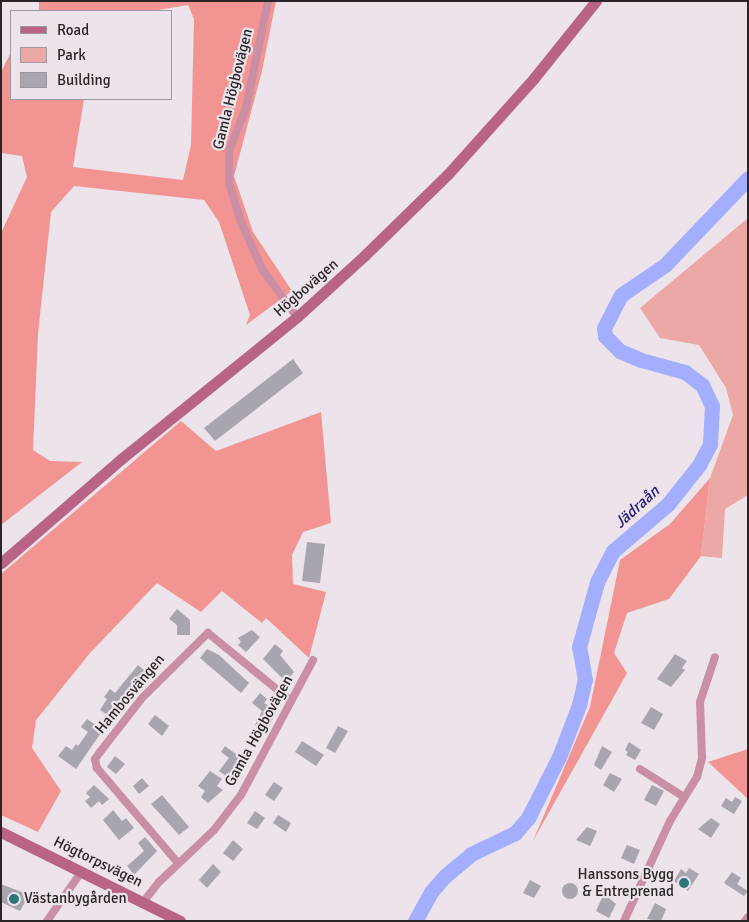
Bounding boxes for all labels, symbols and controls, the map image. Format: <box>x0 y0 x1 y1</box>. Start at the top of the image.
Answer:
legend <box>10 10 172 100</box>
text: Road <box>57 21 89 39</box>
street label: Gamla Högbovägen <box>209 27 257 151</box>
text: Park <box>57 46 86 64</box>
text: Building <box>57 71 111 89</box>
street label: Högbovägen <box>270 255 342 321</box>
water label: Jädraån <box>611 482 663 532</box>
street label: Hambosvängen <box>92 651 168 737</box>
street label: Gamla Högbovägen <box>221 672 297 790</box>
street label: Högtorpsvägen <box>51 833 145 891</box>
place label: Hanssons Bygg & Entreprenad <box>578 865 674 900</box>
marker: Hanssons Bygg & Entreprenad <box>678 877 690 889</box>
place label: Västanbygården <box>24 890 127 908</box>
marker: Västanbygården <box>8 893 20 905</box>

